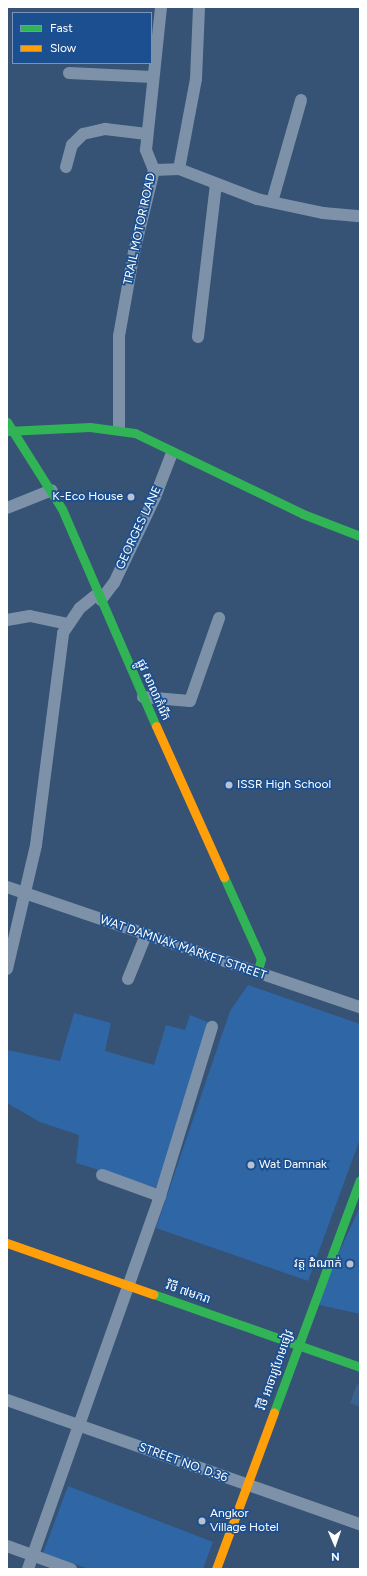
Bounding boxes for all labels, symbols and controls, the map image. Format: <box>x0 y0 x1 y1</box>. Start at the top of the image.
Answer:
legend <box>12 12 152 64</box>
text: Fast <box>50 21 73 35</box>
text: Slow <box>50 41 76 55</box>
street label: TRAIL MOTOR ROAD <box>121 172 159 286</box>
street label: GEORGES LANE <box>113 484 165 572</box>
place label: K-Eco House <box>52 490 123 504</box>
marker: K-Eco House <box>126 492 136 502</box>
street label: ផ្លូវ សាលាកំរើក <box>133 657 173 723</box>
place label: ISSR High School <box>237 778 331 792</box>
marker: ISSR High School <box>224 780 234 790</box>
street label: WAT DAMNAK MARKET STREET <box>98 913 268 983</box>
place label: Wat Damnak <box>259 1158 327 1172</box>
marker: Wat Damnak <box>246 1160 256 1170</box>
place label: វត្ត ដំំណាក់ <box>294 1257 342 1271</box>
marker: វត្ត ដំំណាក់ <box>345 1259 355 1269</box>
street label: វិថី ៧មករា <box>164 1279 212 1307</box>
street label: វិថី អាចារ្យហែមចៀវ <box>255 1328 297 1412</box>
street label: STREET NO. D.36 <box>137 1440 229 1486</box>
place label: Angkor Village Hotel <box>210 1507 279 1535</box>
marker: Angkor Village Hotel <box>197 1516 207 1526</box>
north arrow <box>315 1524 355 1564</box>
text: N <box>331 1550 340 1563</box>

